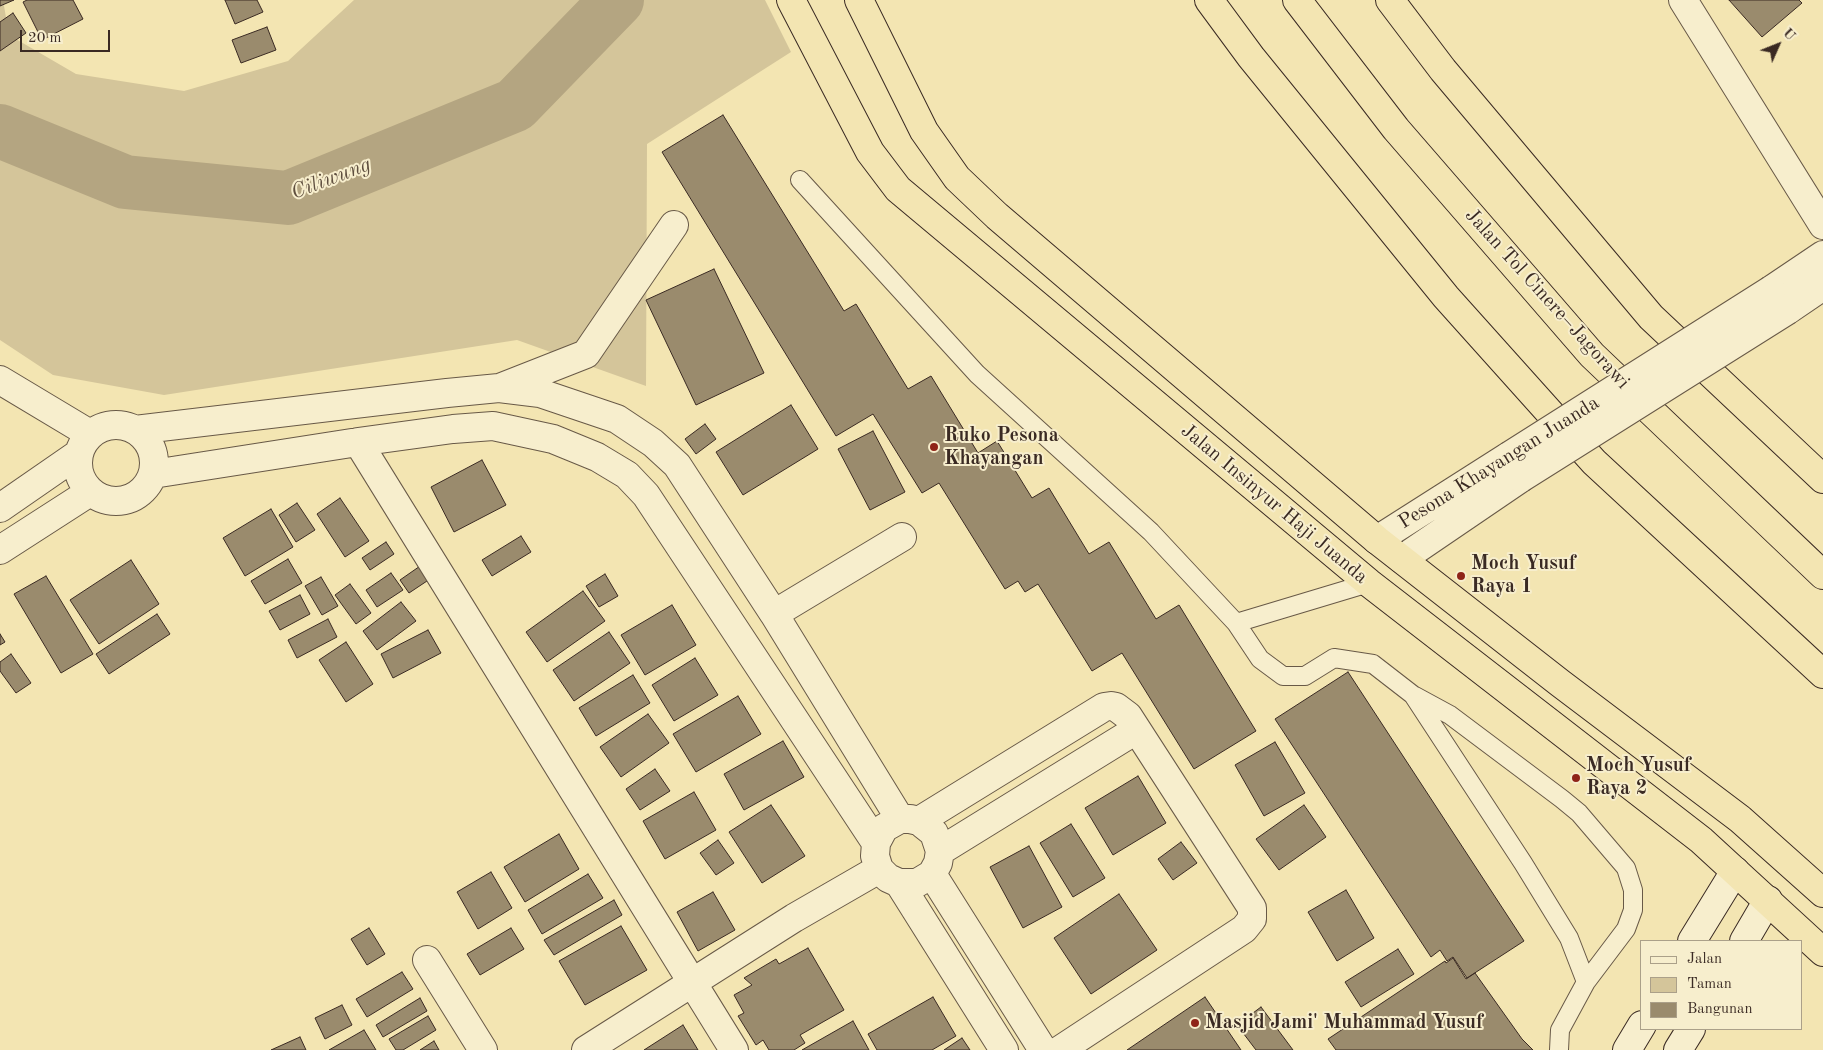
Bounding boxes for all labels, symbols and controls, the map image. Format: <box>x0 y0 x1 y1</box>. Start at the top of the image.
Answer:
scale bar <box>22 20 112 52</box>
north arrow <box>1753 20 1803 70</box>
text: U <box>1780 26 1798 43</box>
text: 20 m <box>28 31 62 46</box>
water label: Ciliwung <box>288 152 374 206</box>
street label: Jalan Tol Cinere–Jagorawi <box>1460 204 1634 394</box>
street label: Pesona Khayangan Juanda <box>1394 391 1604 535</box>
street label: Jalan Insinyur Haji Juanda <box>1176 419 1372 589</box>
place label: Ruko Pesona Khayangan <box>944 424 1059 471</box>
marker: Ruko Pesona Khayangan <box>928 441 940 453</box>
place label: Moch Yusuf Raya 1 <box>1471 552 1576 599</box>
marker: Moch Yusuf Raya 1 <box>1455 570 1467 582</box>
place label: Moch Yusuf Raya 2 <box>1586 754 1691 801</box>
marker: Moch Yusuf Raya 2 <box>1570 772 1582 784</box>
legend <box>1640 940 1803 1030</box>
text: Jalan <box>1687 952 1722 967</box>
text: Taman <box>1687 977 1732 992</box>
text: Bangunan <box>1687 1002 1753 1017</box>
place label: Masjid Jami' Muhammad Yusuf <box>1205 1011 1483 1035</box>
marker: Masjid Jami' Muhammad Yusuf <box>1189 1017 1201 1029</box>

